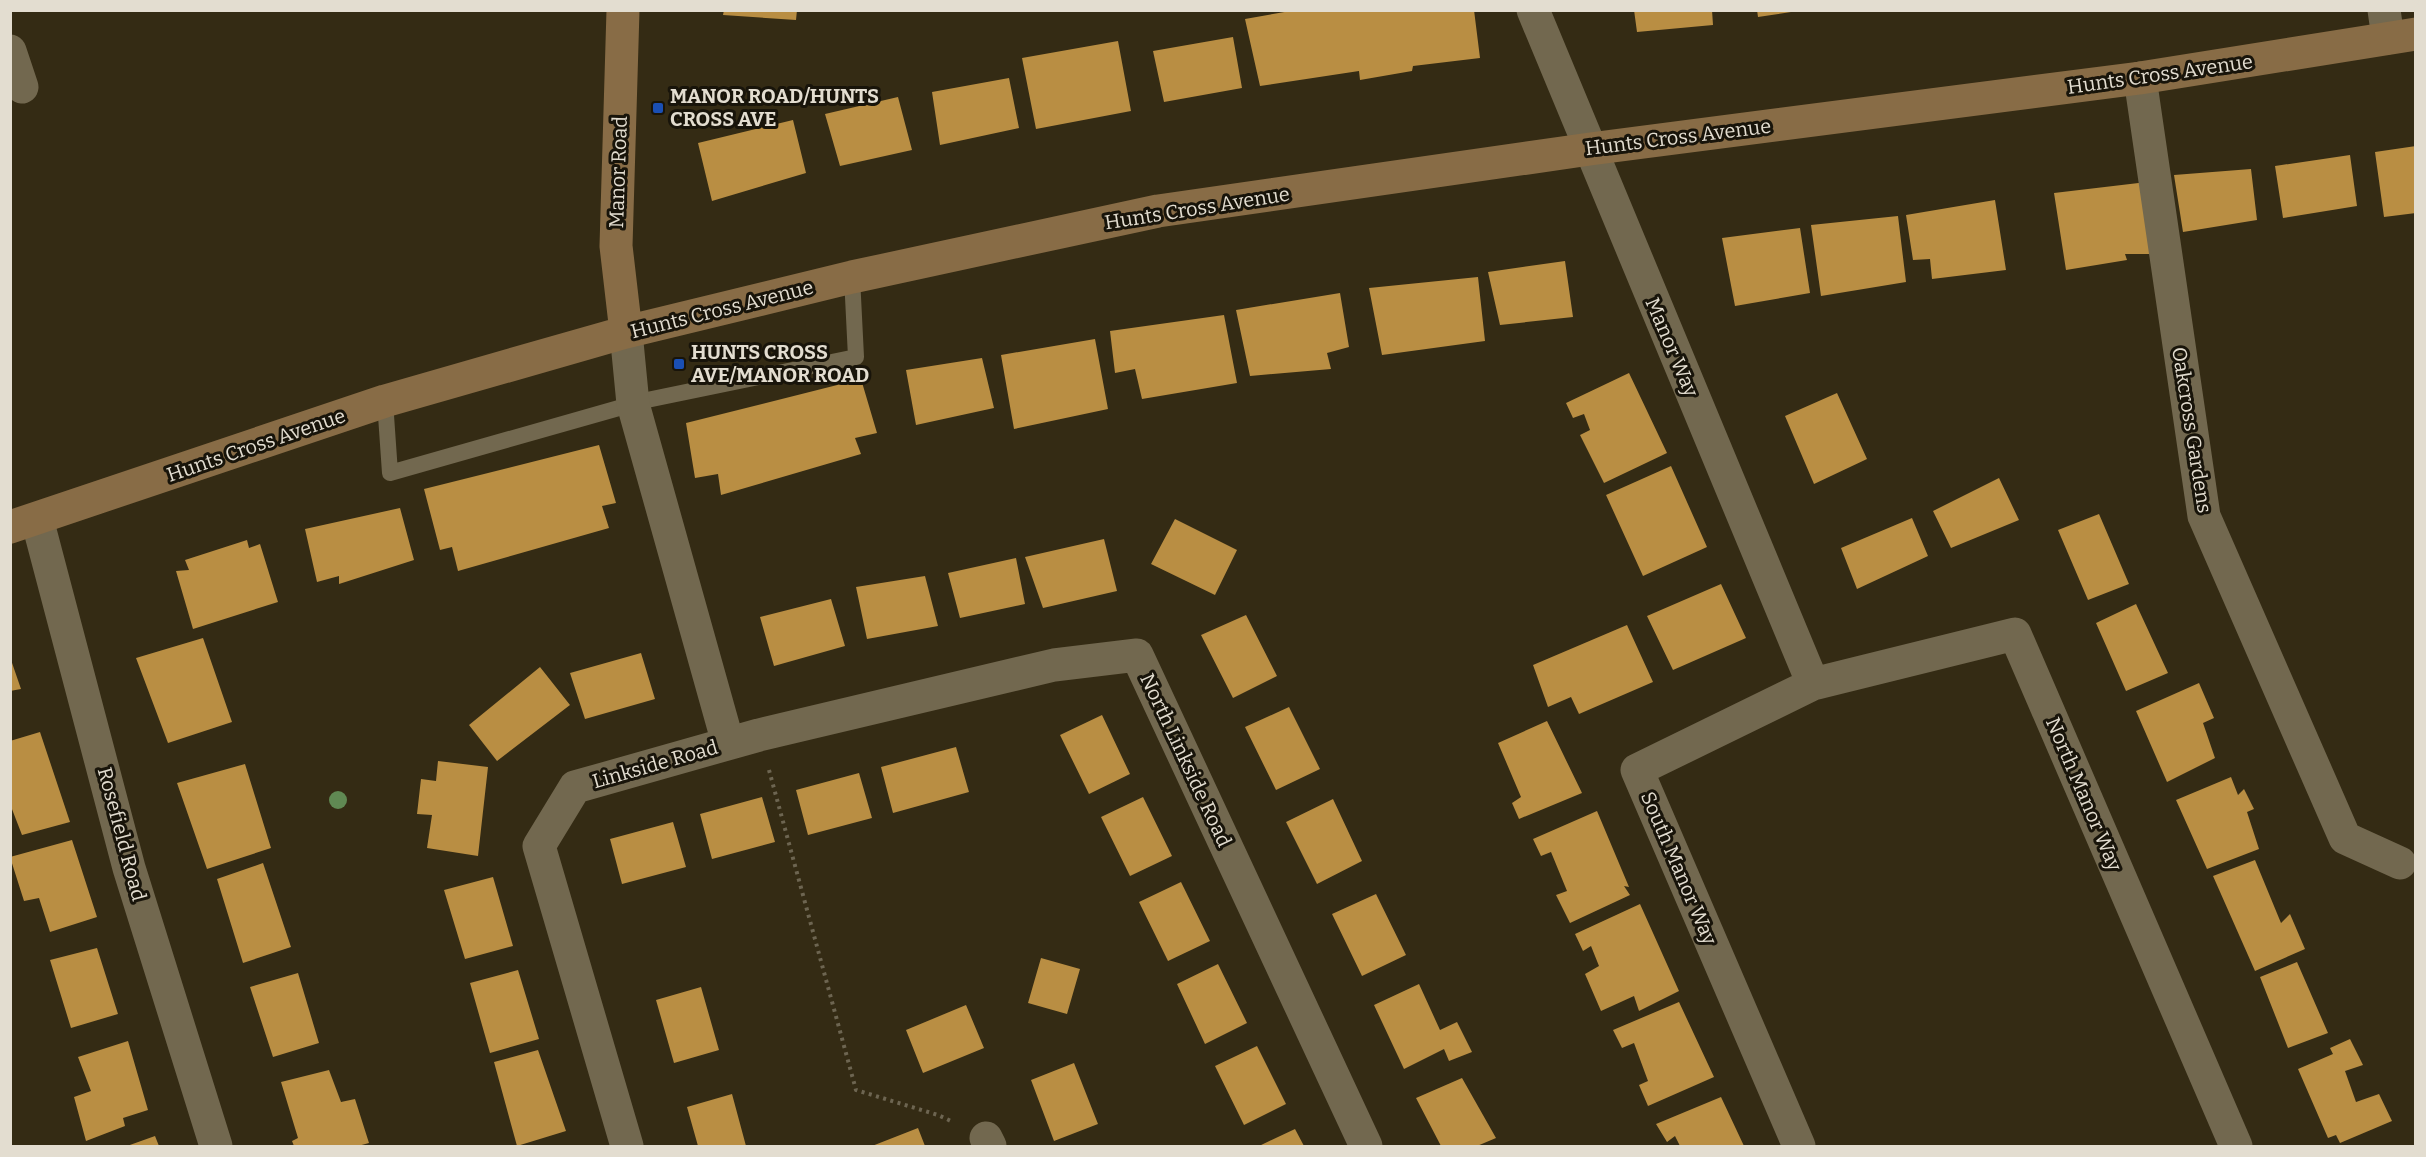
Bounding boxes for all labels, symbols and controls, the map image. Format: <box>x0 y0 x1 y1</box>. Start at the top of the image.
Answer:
street label: Hunts Cross Avenue <box>2066 49 2254 99</box>
place label: MANOR ROAD/HUNTS CROSS AVE <box>670 84 879 131</box>
marker: MANOR ROAD/HUNTS CROSS AVE <box>651 101 665 115</box>
street label: Hunts Cross Avenue <box>1584 114 1772 160</box>
street label: Manor Road <box>604 115 632 229</box>
street label: Hunts Cross Avenue <box>1103 182 1291 234</box>
street label: Hunts Cross Avenue <box>628 275 816 343</box>
street label: Manor Way <box>1640 294 1704 400</box>
place label: HUNTS CROSS AVE/MANOR ROAD <box>691 340 869 387</box>
street label: Oakcross Gardens <box>2167 345 2217 515</box>
marker: HUNTS CROSS AVE/MANOR ROAD <box>672 357 686 371</box>
street label: Hunts Cross Avenue <box>164 403 348 487</box>
street label: North Linkside Road <box>1135 669 1237 851</box>
street label: North Manor Way <box>2041 714 2127 875</box>
street label: Linkside Road <box>589 735 721 793</box>
street label: Rosefield Road <box>93 765 151 904</box>
street label: South Manor Way <box>1636 788 1722 949</box>

